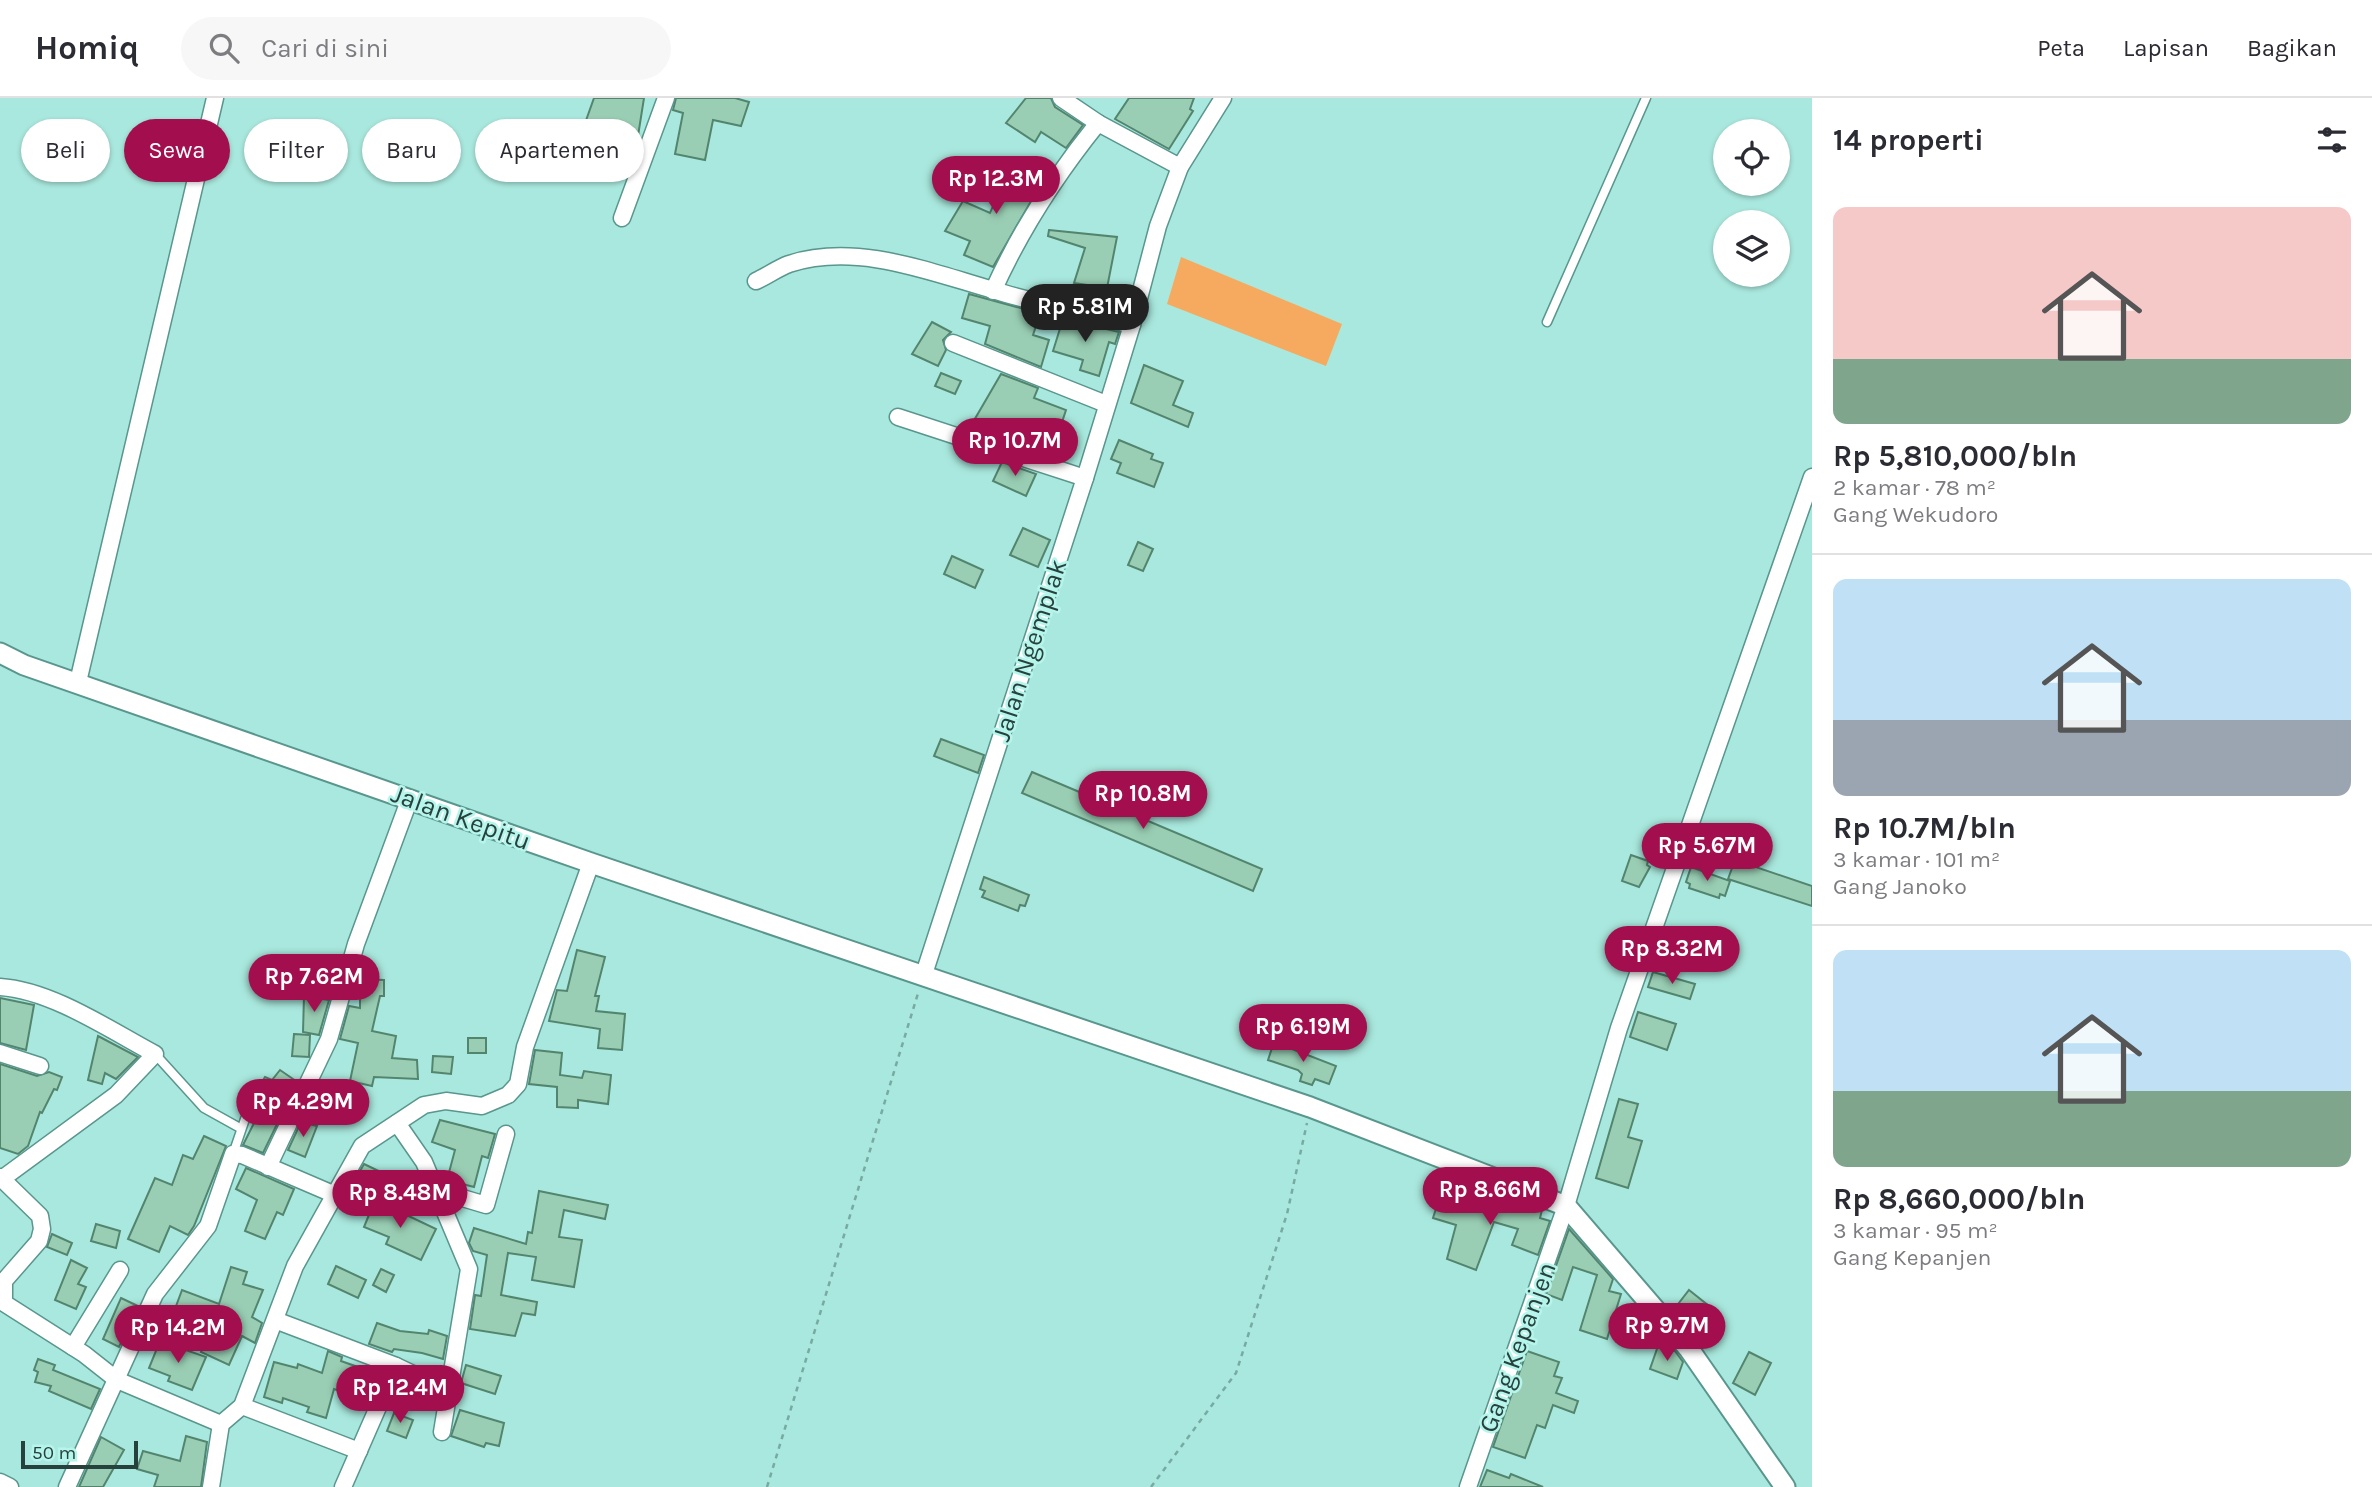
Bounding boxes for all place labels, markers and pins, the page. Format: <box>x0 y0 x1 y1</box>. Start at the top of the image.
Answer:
pin: Rp 12.3M <box>924 156 1068 216</box>
pin: Rp 5.81M <box>1013 285 1157 344</box>
pin: Rp 10.7M <box>943 418 1087 478</box>
pin: Rp 10.8M <box>1071 772 1215 831</box>
pin: Rp 5.67M <box>1635 824 1779 883</box>
pin: Rp 8.32M <box>1600 926 1744 986</box>
pin: Rp 7.62M <box>242 954 386 1014</box>
pin: Rp 6.19M <box>1231 1004 1375 1064</box>
pin: Rp 4.29M <box>231 1080 375 1139</box>
pin: Rp 8.66M <box>1418 1168 1562 1227</box>
pin: Rp 8.48M <box>328 1170 472 1230</box>
pin: Rp 9.7M <box>1602 1304 1732 1363</box>
pin: Rp 14.2M <box>106 1306 250 1365</box>
pin: Rp 12.4M <box>328 1366 472 1425</box>

